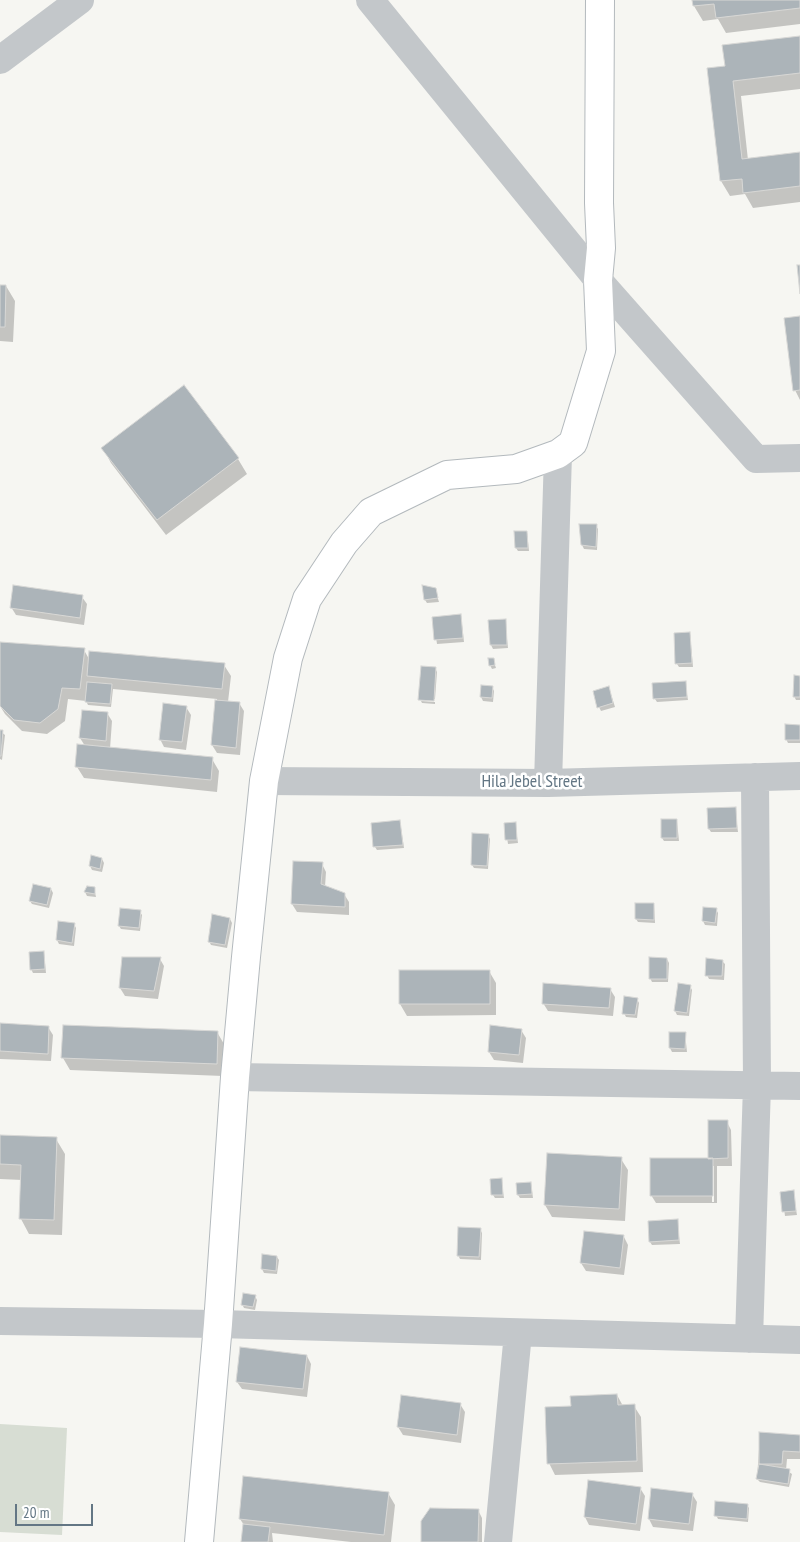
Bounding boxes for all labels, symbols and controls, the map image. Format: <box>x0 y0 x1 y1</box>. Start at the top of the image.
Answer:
street label: Hila Jebel Street <box>481 771 583 793</box>
scale bar <box>18 1494 95 1526</box>
text: 20 m <box>23 1503 49 1522</box>

